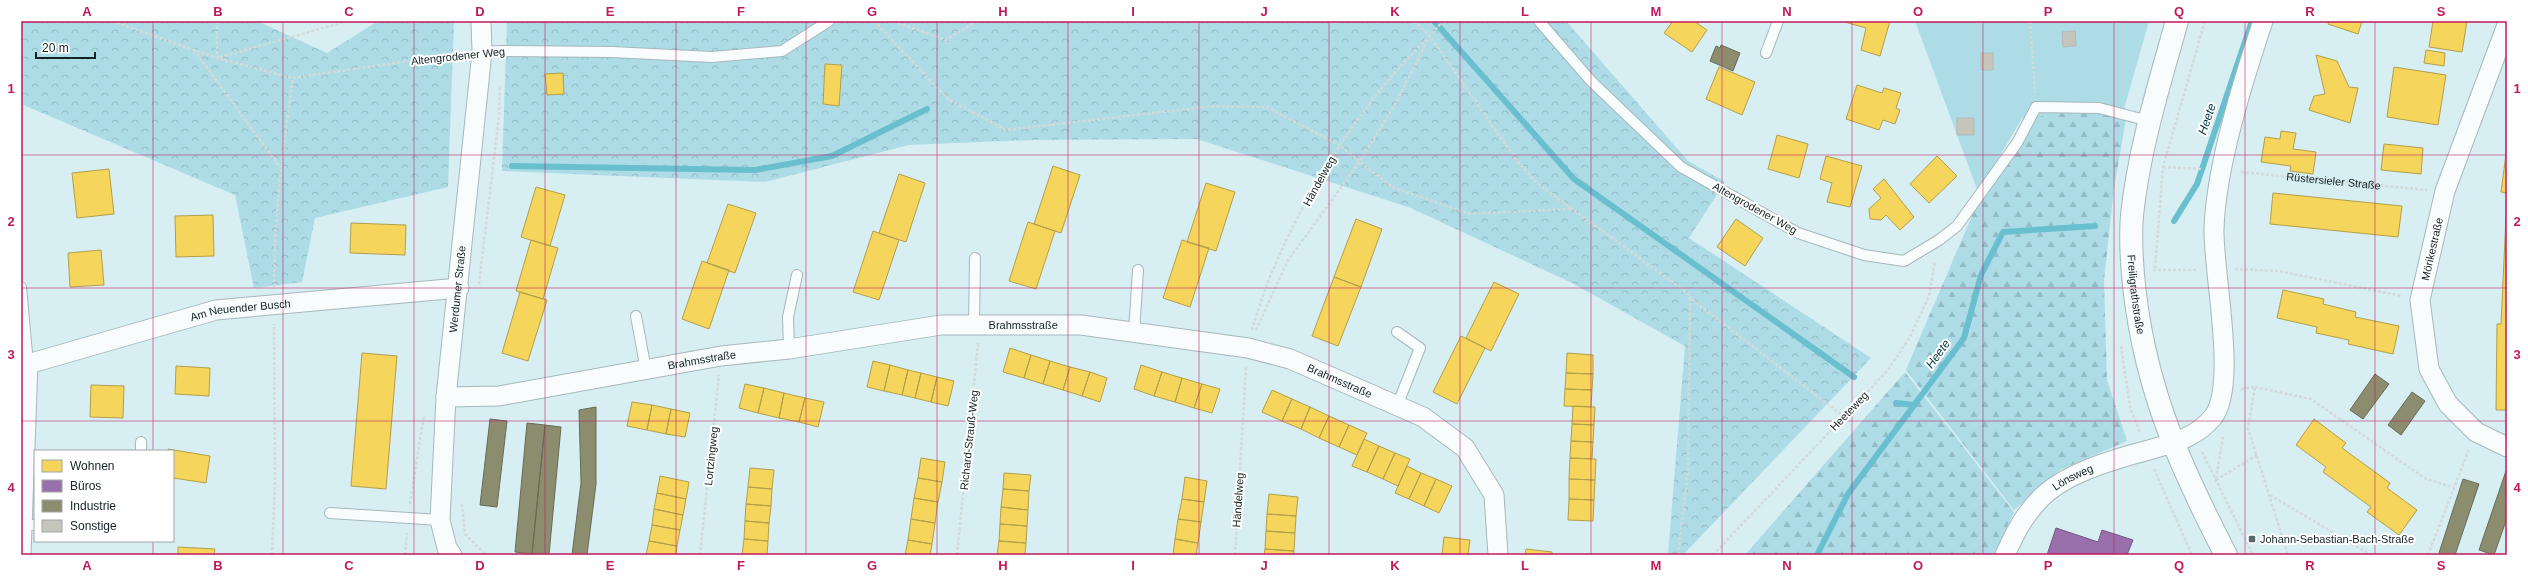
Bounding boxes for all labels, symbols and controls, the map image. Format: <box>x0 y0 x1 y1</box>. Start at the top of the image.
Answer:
text: A <box>82 4 92 19</box>
text: B <box>213 4 223 19</box>
text: C <box>344 4 354 19</box>
text: D <box>475 4 485 19</box>
text: E <box>606 4 615 19</box>
text: F <box>737 4 745 19</box>
text: G <box>867 4 877 19</box>
text: H <box>998 4 1008 19</box>
text: I <box>1131 4 1135 19</box>
text: J <box>1260 4 1268 19</box>
text: K <box>1390 4 1400 19</box>
text: L <box>1521 4 1529 19</box>
text: M <box>1651 4 1661 19</box>
text: N <box>1782 4 1792 19</box>
text: O <box>1913 4 1923 19</box>
text: P <box>2044 4 2053 19</box>
text: Q <box>2174 4 2184 19</box>
text: R <box>2305 4 2315 19</box>
text: S <box>2437 4 2446 19</box>
scale bar <box>36 34 95 60</box>
text: 20 m <box>42 41 69 55</box>
street label: Altengrodener Weg <box>410 45 506 67</box>
text: 1 <box>7 81 15 96</box>
text: 1 <box>2513 81 2521 96</box>
water label: Heete <box>2195 101 2219 136</box>
street label: Händelweg <box>1300 154 1338 208</box>
street label: Rüstersieler Straße <box>2286 170 2381 192</box>
street label: Altengrodener Weg <box>1711 180 1799 236</box>
text: 2 <box>7 214 15 229</box>
text: 2 <box>2513 214 2521 229</box>
street label: Mörikestraße <box>2419 216 2445 282</box>
street label: Werdumer Straße <box>447 245 468 333</box>
street label: Freiligrathstraße <box>2126 254 2147 335</box>
street label: Am Neuender Busch <box>189 297 291 323</box>
street label: Brahmsstraße <box>989 319 1058 331</box>
water label: Heete <box>1923 337 1953 371</box>
text: 3 <box>7 347 15 362</box>
text: 3 <box>2513 347 2521 362</box>
street label: Brahmsstraße <box>667 348 737 372</box>
street label: Brahmsstraße <box>1306 361 1374 400</box>
street label: Richard-Strauß-Weg <box>958 389 980 491</box>
street label: Heeteweg <box>1827 389 1871 433</box>
street label: Lortzingweg <box>702 426 720 486</box>
legend <box>34 450 174 542</box>
text: Wohnen <box>70 459 114 473</box>
street label: Lönsweg <box>2050 462 2095 493</box>
street label: Händelweg <box>1230 472 1246 528</box>
text: Büros <box>70 479 101 493</box>
text: 4 <box>7 480 15 495</box>
text: 4 <box>2513 480 2521 495</box>
text: Industrie <box>70 499 116 513</box>
text: Sonstige <box>70 519 117 533</box>
place label: Johann-Sebastian-Bach-Straße <box>2260 533 2414 545</box>
marker: Johann-Sebastian-Bach-Straße <box>2247 534 2257 544</box>
text: A <box>82 558 92 573</box>
text: B <box>213 558 223 573</box>
text: C <box>344 558 354 573</box>
text: D <box>475 558 485 573</box>
text: E <box>606 558 615 573</box>
text: F <box>737 558 745 573</box>
text: G <box>867 558 877 573</box>
text: H <box>998 558 1008 573</box>
text: I <box>1131 558 1135 573</box>
text: J <box>1260 558 1268 573</box>
text: K <box>1390 558 1400 573</box>
text: L <box>1521 558 1529 573</box>
text: M <box>1651 558 1661 573</box>
text: N <box>1782 558 1792 573</box>
text: O <box>1913 558 1923 573</box>
text: P <box>2044 558 2053 573</box>
text: Q <box>2174 558 2184 573</box>
text: R <box>2305 558 2315 573</box>
text: S <box>2437 558 2446 573</box>

